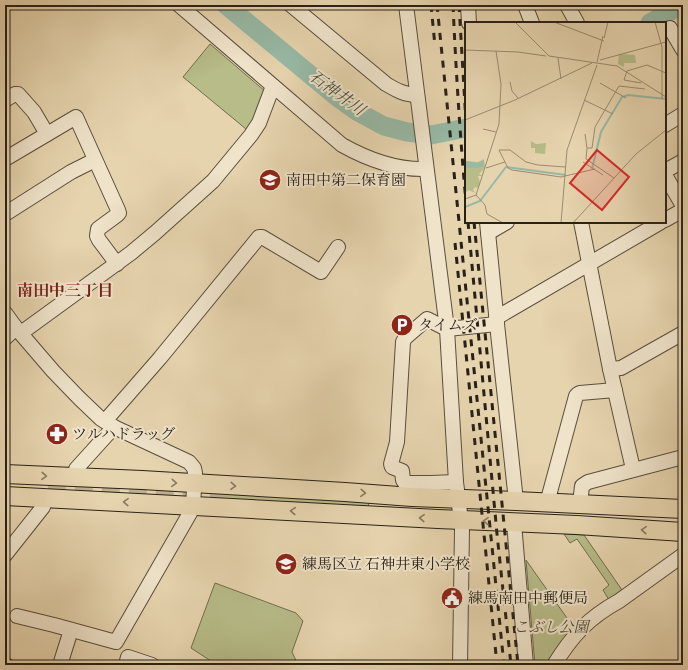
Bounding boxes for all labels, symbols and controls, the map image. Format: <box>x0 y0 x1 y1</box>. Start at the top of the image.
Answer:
inset map <box>465 22 666 223</box>
water label: 石神井川 <box>305 65 371 122</box>
school or university icon: 南田中第二保育園 <box>257 167 283 193</box>
place label: 南田中第二保育園 <box>286 170 406 190</box>
district label: 南田中三丁目 <box>17 280 113 302</box>
parking icon: タイムズ <box>389 312 415 338</box>
place label: タイムズ <box>418 315 478 335</box>
pharmacy icon: ツルハドラッグ <box>44 421 70 447</box>
place label: ツルハドラッグ <box>72 424 175 444</box>
one-way arrow <box>41 472 47 480</box>
one-way arrow <box>171 478 177 487</box>
one-way arrow <box>230 482 236 490</box>
one-way arrow <box>360 489 366 498</box>
one-way arrow <box>123 498 129 506</box>
one-way arrow <box>290 507 296 516</box>
one-way arrow <box>419 514 425 523</box>
one-way arrow <box>483 517 489 526</box>
one-way arrow <box>641 525 647 534</box>
school or university icon: 練馬区立 石神井東小学校 <box>273 551 299 577</box>
place label: 練馬区立 石神井東小学校 <box>302 554 470 574</box>
public building icon: 練馬南田中郵便局 <box>439 585 465 611</box>
place label: 練馬南田中郵便局 <box>468 588 588 608</box>
park label: こぶし公園 <box>513 617 591 637</box>

